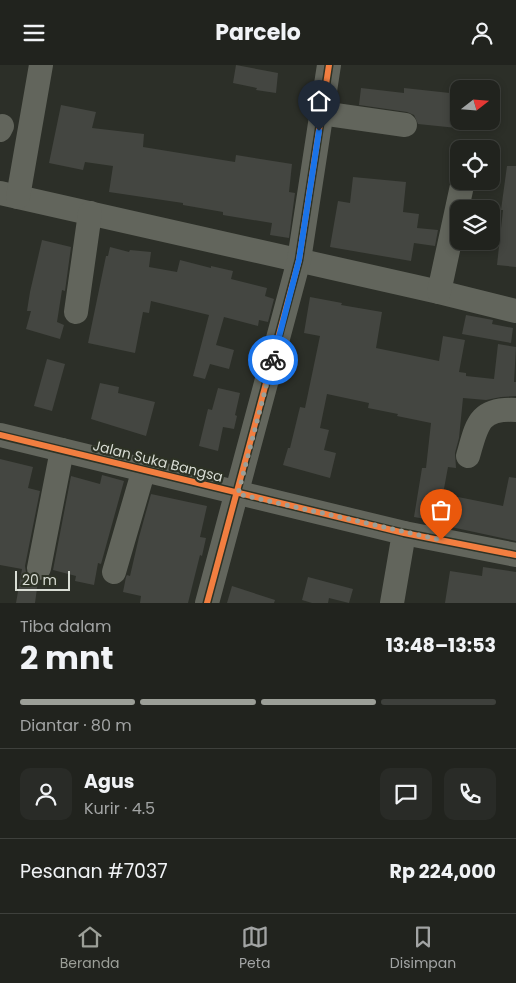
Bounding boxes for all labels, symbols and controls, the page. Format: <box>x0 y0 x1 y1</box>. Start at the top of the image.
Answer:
text: Parcelo <box>215 17 301 48</box>
icon: menu <box>20 19 48 47</box>
icon: person <box>468 19 496 47</box>
pin <box>298 80 340 131</box>
north arrow <box>450 80 500 130</box>
map controls <box>450 80 500 250</box>
icon: home <box>305 87 333 115</box>
button: locate <box>450 140 500 190</box>
button: layers <box>450 200 500 250</box>
courier <box>248 335 298 385</box>
icon: bike <box>259 346 287 374</box>
street label: Jalan Suka Bangsa <box>91 435 225 487</box>
pin <box>420 489 462 540</box>
icon: bag <box>427 496 455 524</box>
scale bar <box>15 568 70 591</box>
text: 20 m <box>22 570 57 590</box>
text: Tiba dalam <box>20 615 111 638</box>
text: 13:48–13:53 <box>386 632 496 659</box>
text: 2 mnt <box>20 635 114 680</box>
text: Diantar · 80 m <box>20 714 132 737</box>
button: person <box>20 768 72 820</box>
text: Agus <box>84 768 134 795</box>
button: chat <box>380 768 432 820</box>
button: phone <box>444 768 496 820</box>
text: Kurir · 4.5 <box>84 797 155 820</box>
text: Pesanan #7037 <box>20 858 168 885</box>
text: Rp 224,000 <box>390 858 496 885</box>
tab: Beranda <box>60 923 120 974</box>
tab: Peta <box>239 923 270 974</box>
tab: Disimpan <box>390 923 456 974</box>

